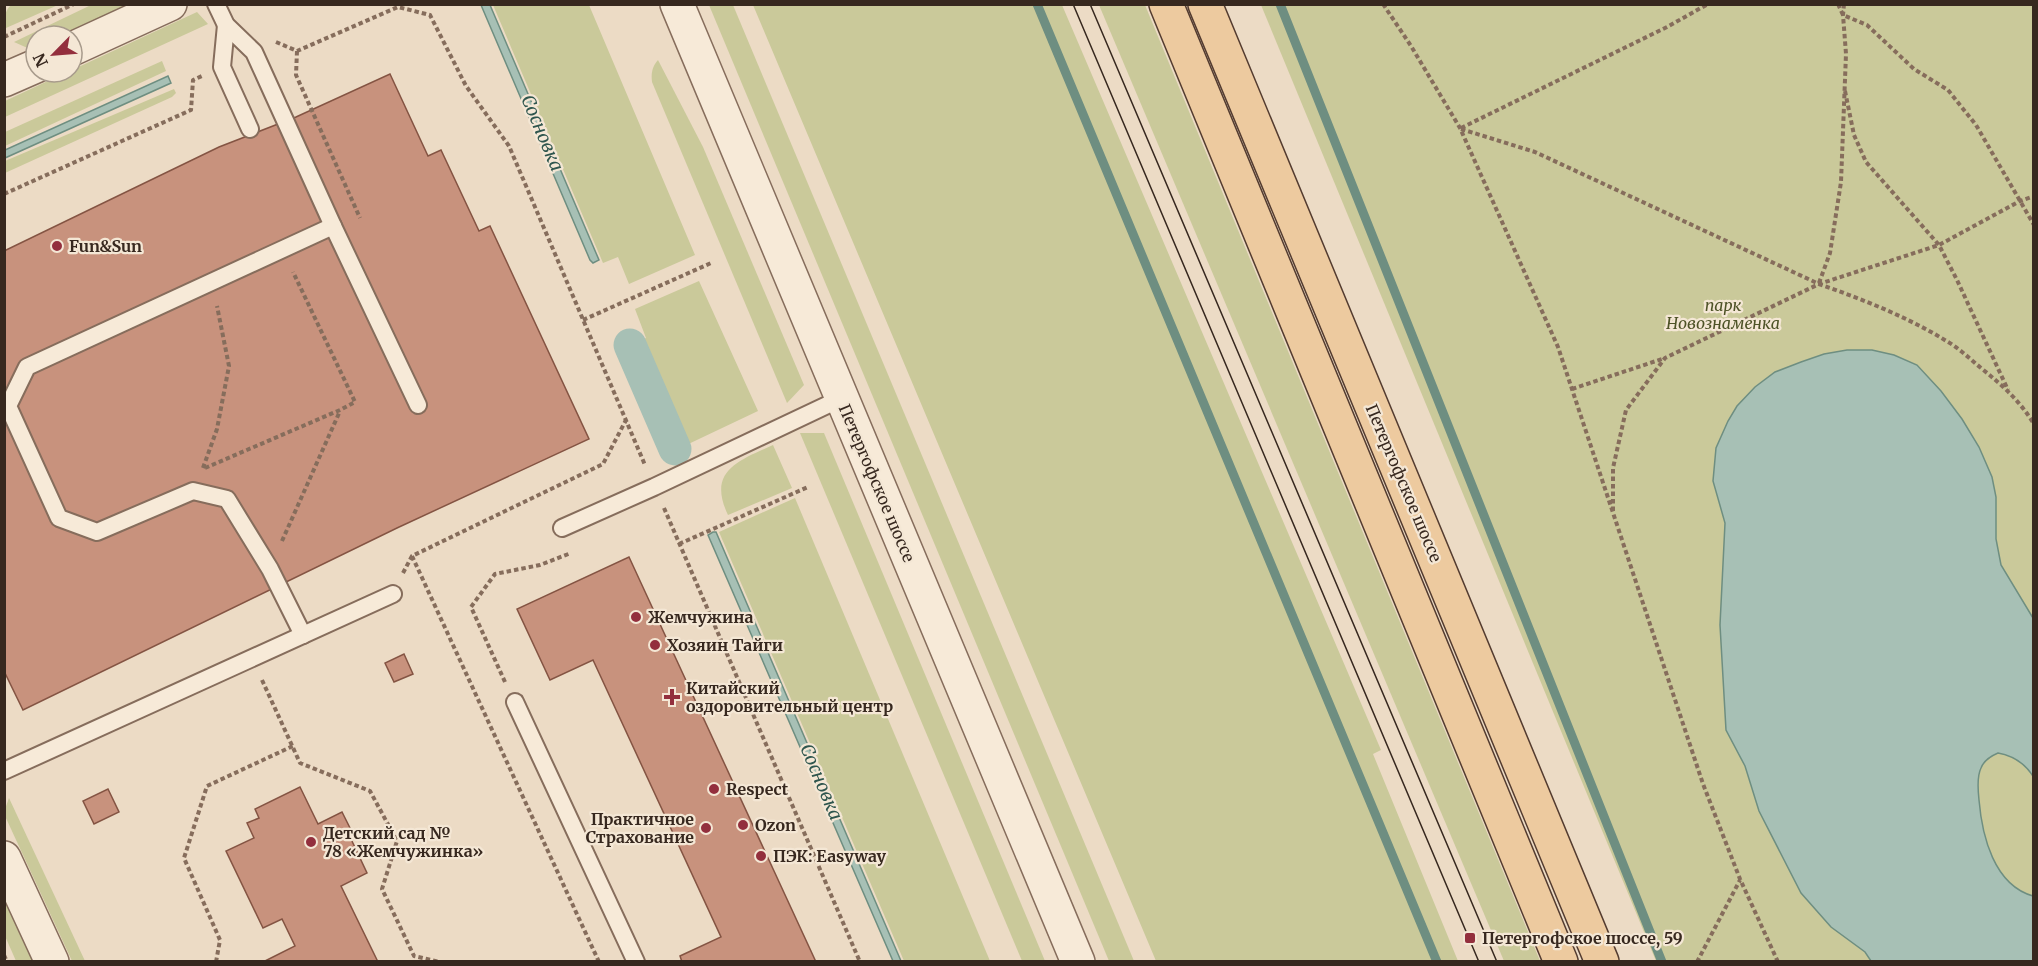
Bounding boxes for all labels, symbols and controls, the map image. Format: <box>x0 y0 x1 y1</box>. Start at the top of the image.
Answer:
north arrow <box>24 24 84 84</box>
text: N <box>29 50 52 70</box>
water label: Сосновка <box>516 91 569 174</box>
place label: Fun&Sun <box>69 236 142 256</box>
marker: Fun&Sun <box>50 239 64 253</box>
park label: парк Новознаменка <box>1666 295 1780 333</box>
street label: Петергофское шоссе <box>835 401 919 565</box>
street label: Петергофское шоссе <box>1362 401 1446 565</box>
place label: Жемчужина <box>648 607 753 627</box>
marker: Жемчужина <box>629 610 643 624</box>
place label: Хозяин Тайги <box>667 635 783 655</box>
marker: Хозяин Тайги <box>648 638 662 652</box>
place label: Китайский оздоровительный центр <box>686 678 893 716</box>
marker: Китайский оздоровительный центр <box>663 688 681 706</box>
water label: Сосновка <box>795 740 848 823</box>
place label: Respect <box>726 779 789 799</box>
marker: Respect <box>707 782 721 796</box>
place label: Практичное Страхование <box>586 809 694 847</box>
place label: Ozon <box>755 815 796 835</box>
marker: Ozon <box>736 818 750 832</box>
marker: Практичное Страхование <box>699 821 713 835</box>
place label: Детский сад № 78 «Жемчужинка» <box>323 823 483 861</box>
marker: Детский сад № 78 «Жемчужинка» <box>304 835 318 849</box>
place label: ПЭК: Easyway <box>773 846 887 866</box>
marker: ПЭК: Easyway <box>754 849 768 863</box>
place label: Петергофское шоссе, 59 <box>1482 928 1683 949</box>
marker: Петергофское шоссе, 59 <box>1463 931 1477 945</box>

